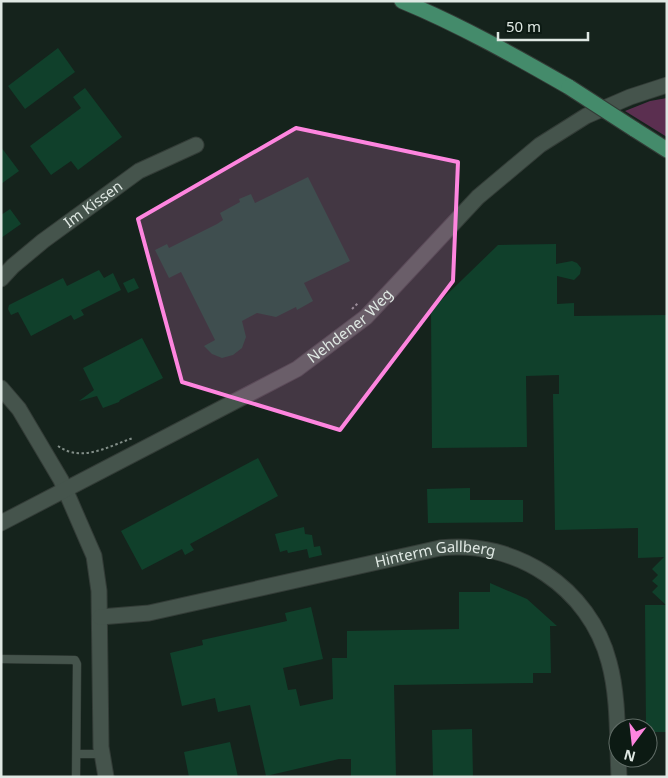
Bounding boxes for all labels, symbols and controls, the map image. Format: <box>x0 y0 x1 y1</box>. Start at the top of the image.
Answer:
scale bar <box>498 10 588 42</box>
text: 50 m <box>506 16 541 36</box>
street label: Im Kissen <box>59 175 126 232</box>
street label: Nehdener Weg <box>303 284 396 367</box>
street label: Hinterm Gallberg <box>373 536 498 571</box>
north arrow <box>608 718 658 768</box>
text: N <box>622 745 637 767</box>

